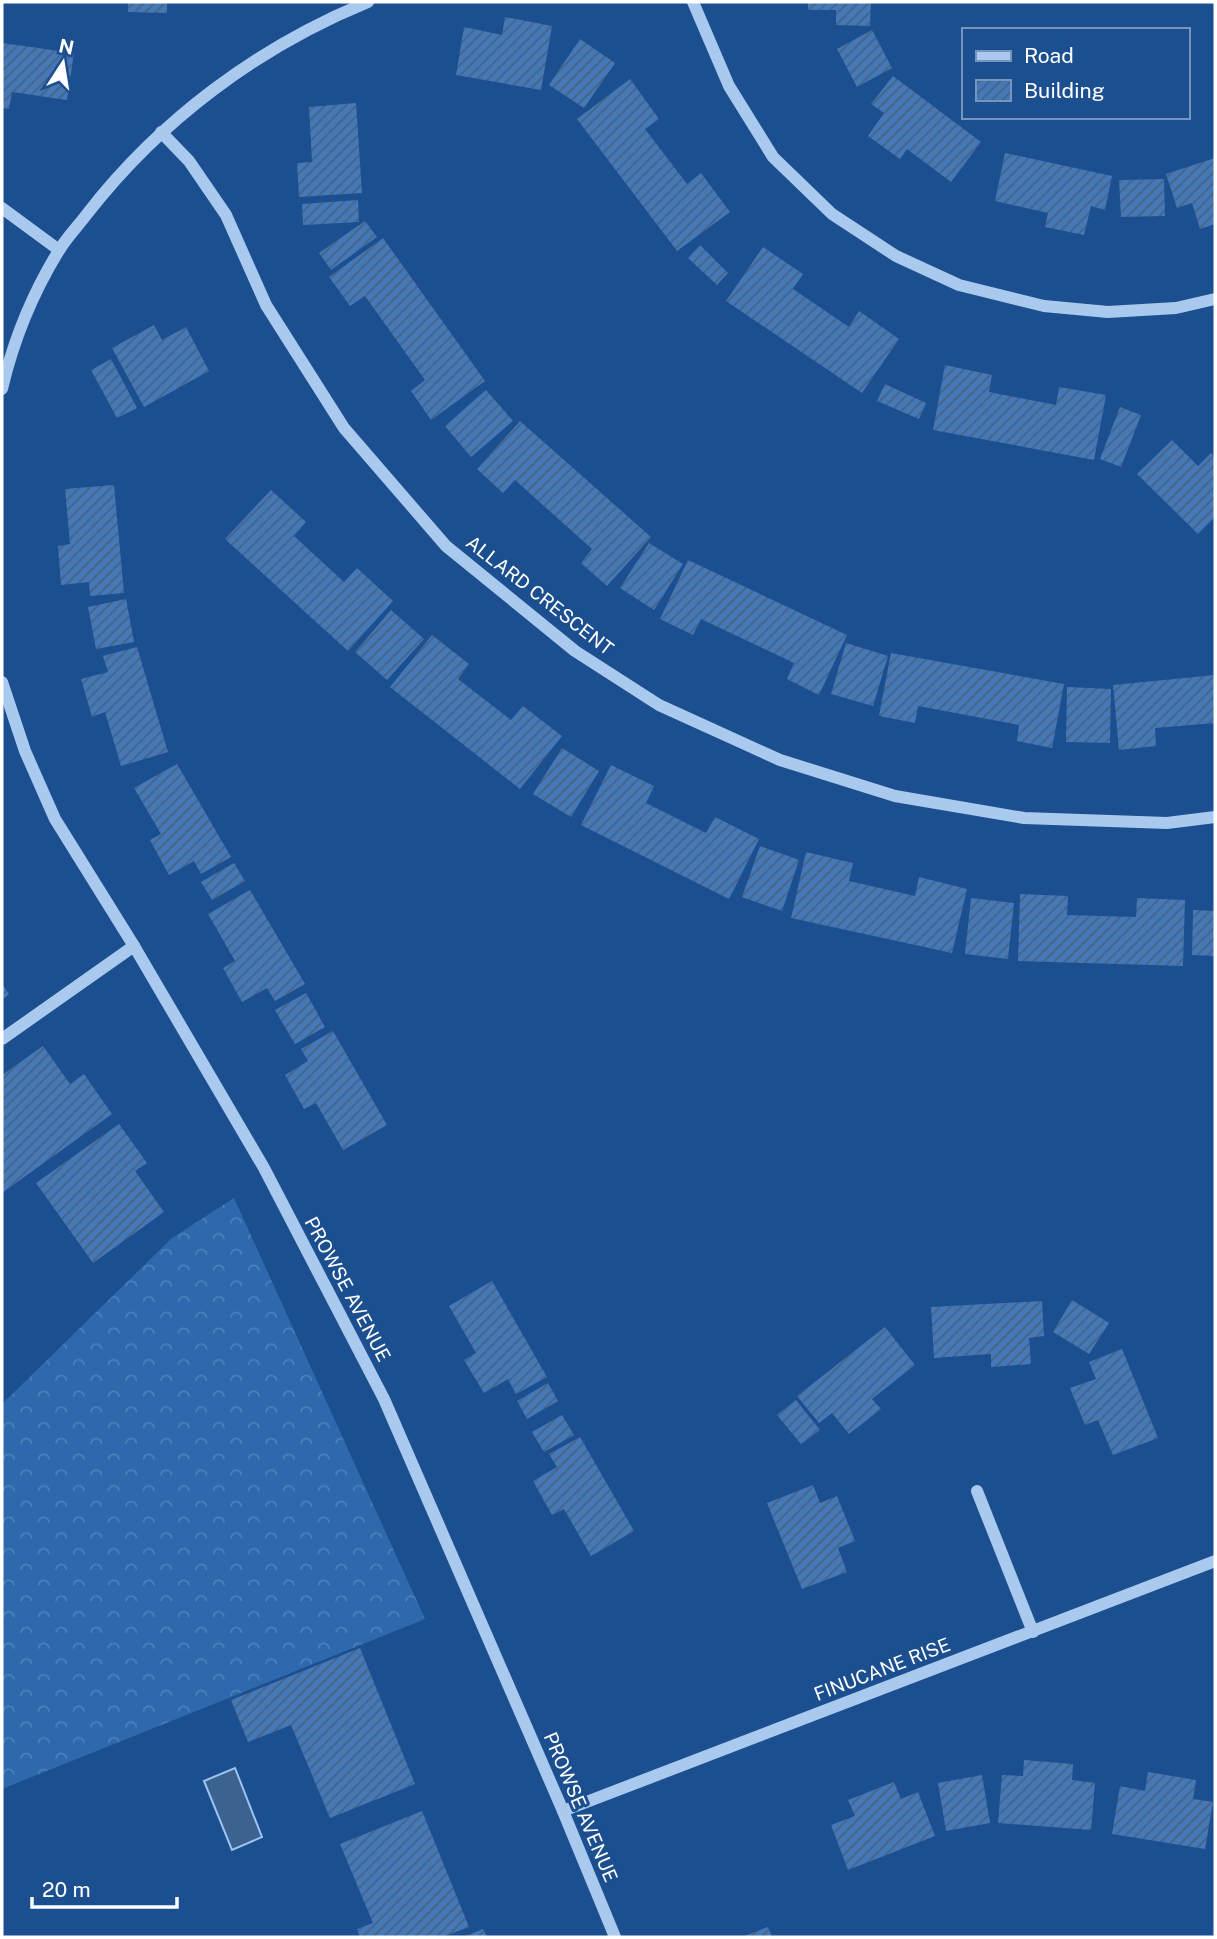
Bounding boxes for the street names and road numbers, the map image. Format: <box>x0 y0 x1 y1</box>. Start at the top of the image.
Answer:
street label: ALLARD CRESCENT <box>462 531 618 659</box>
street label: PROWSE AVENUE <box>301 1213 395 1365</box>
street label: FINUCANE RISE <box>811 1633 953 1705</box>
street label: PROWSE AVENUE <box>539 1729 623 1885</box>

